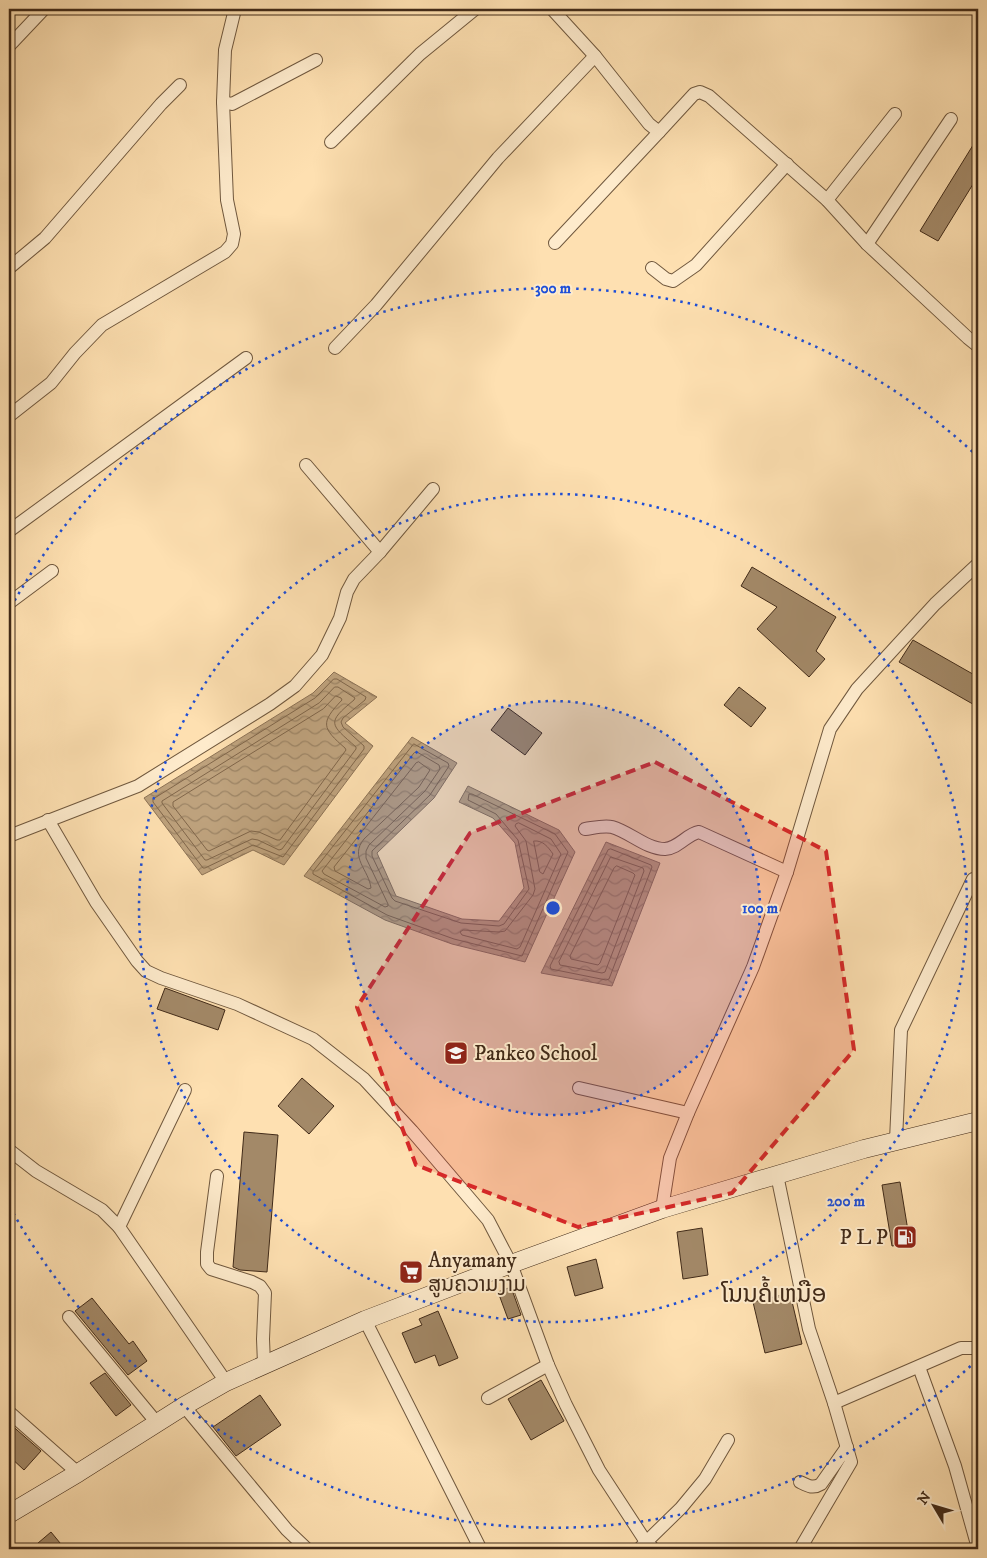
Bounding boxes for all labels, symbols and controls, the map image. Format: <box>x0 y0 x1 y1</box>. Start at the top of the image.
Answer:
text: 300 m <box>535 279 572 298</box>
centre of rings <box>544 899 562 917</box>
text: 100 m <box>742 899 779 918</box>
school or university icon: Pankeo School <box>443 1040 469 1066</box>
place label: Pankeo School <box>474 1041 598 1067</box>
text: 200 m <box>827 1192 866 1211</box>
fuel station icon: P L P <box>892 1224 918 1250</box>
place label: P L P <box>839 1225 888 1251</box>
place label: Anyamany ສູນຄວາມງາມ <box>428 1248 526 1298</box>
supermarket icon: Anyamany ສູນຄວາມງາມ <box>398 1259 424 1285</box>
district label: ໂນນຄໍ້ເຫນືອ <box>721 1276 826 1310</box>
north arrow <box>910 1480 960 1530</box>
text: N <box>914 1488 935 1509</box>

